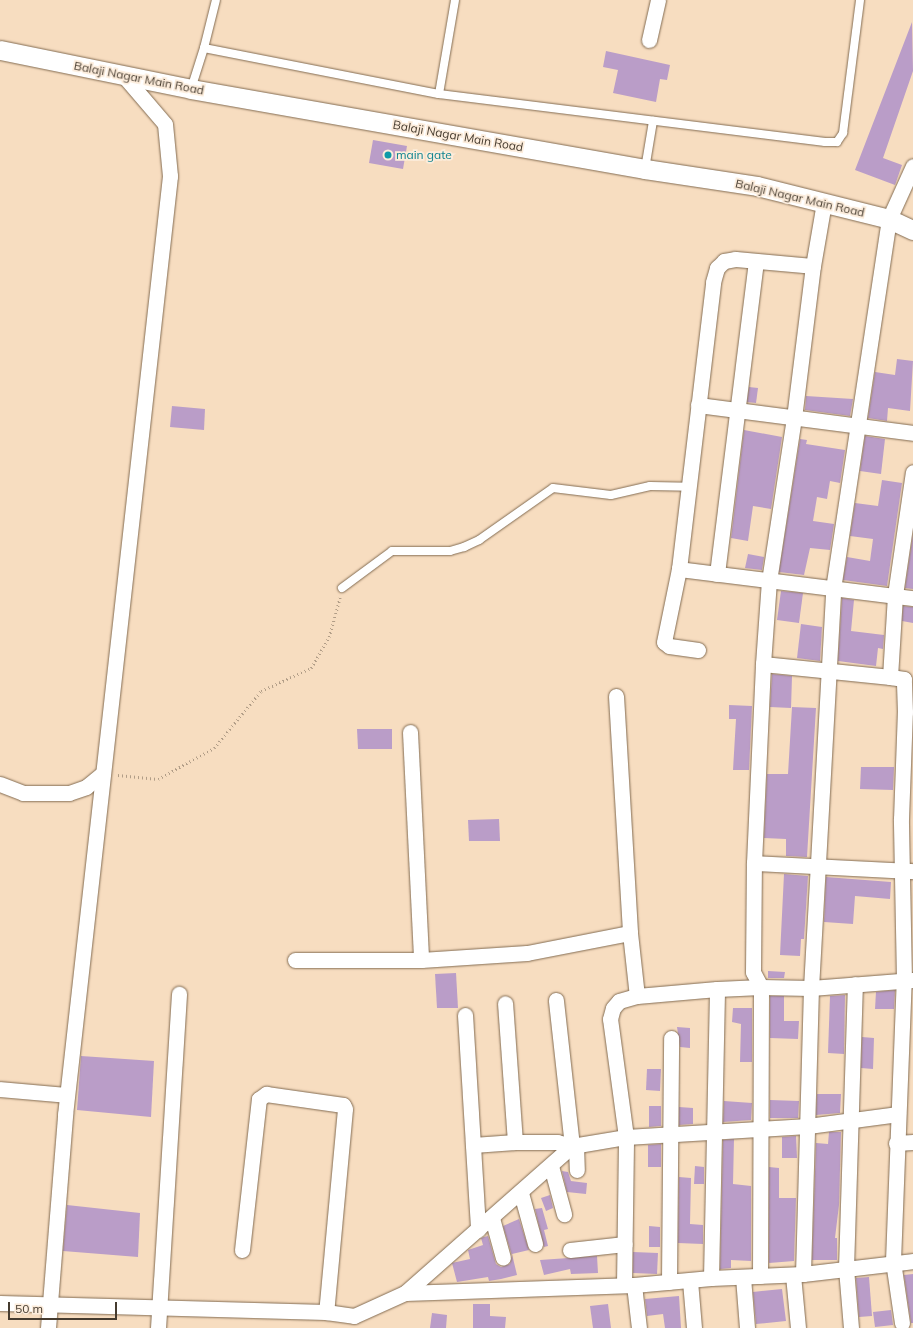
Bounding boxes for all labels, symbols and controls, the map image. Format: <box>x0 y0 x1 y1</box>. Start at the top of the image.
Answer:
street label: Balaji Nagar Main Road <box>73 58 205 98</box>
street label: Balaji Nagar Main Road <box>392 117 524 155</box>
place label: main gate <box>396 148 452 162</box>
marker: main gate <box>383 150 393 160</box>
street label: Balaji Nagar Main Road <box>734 176 866 220</box>
scale bar <box>10 1294 119 1320</box>
text: 50 m <box>15 1301 43 1316</box>

